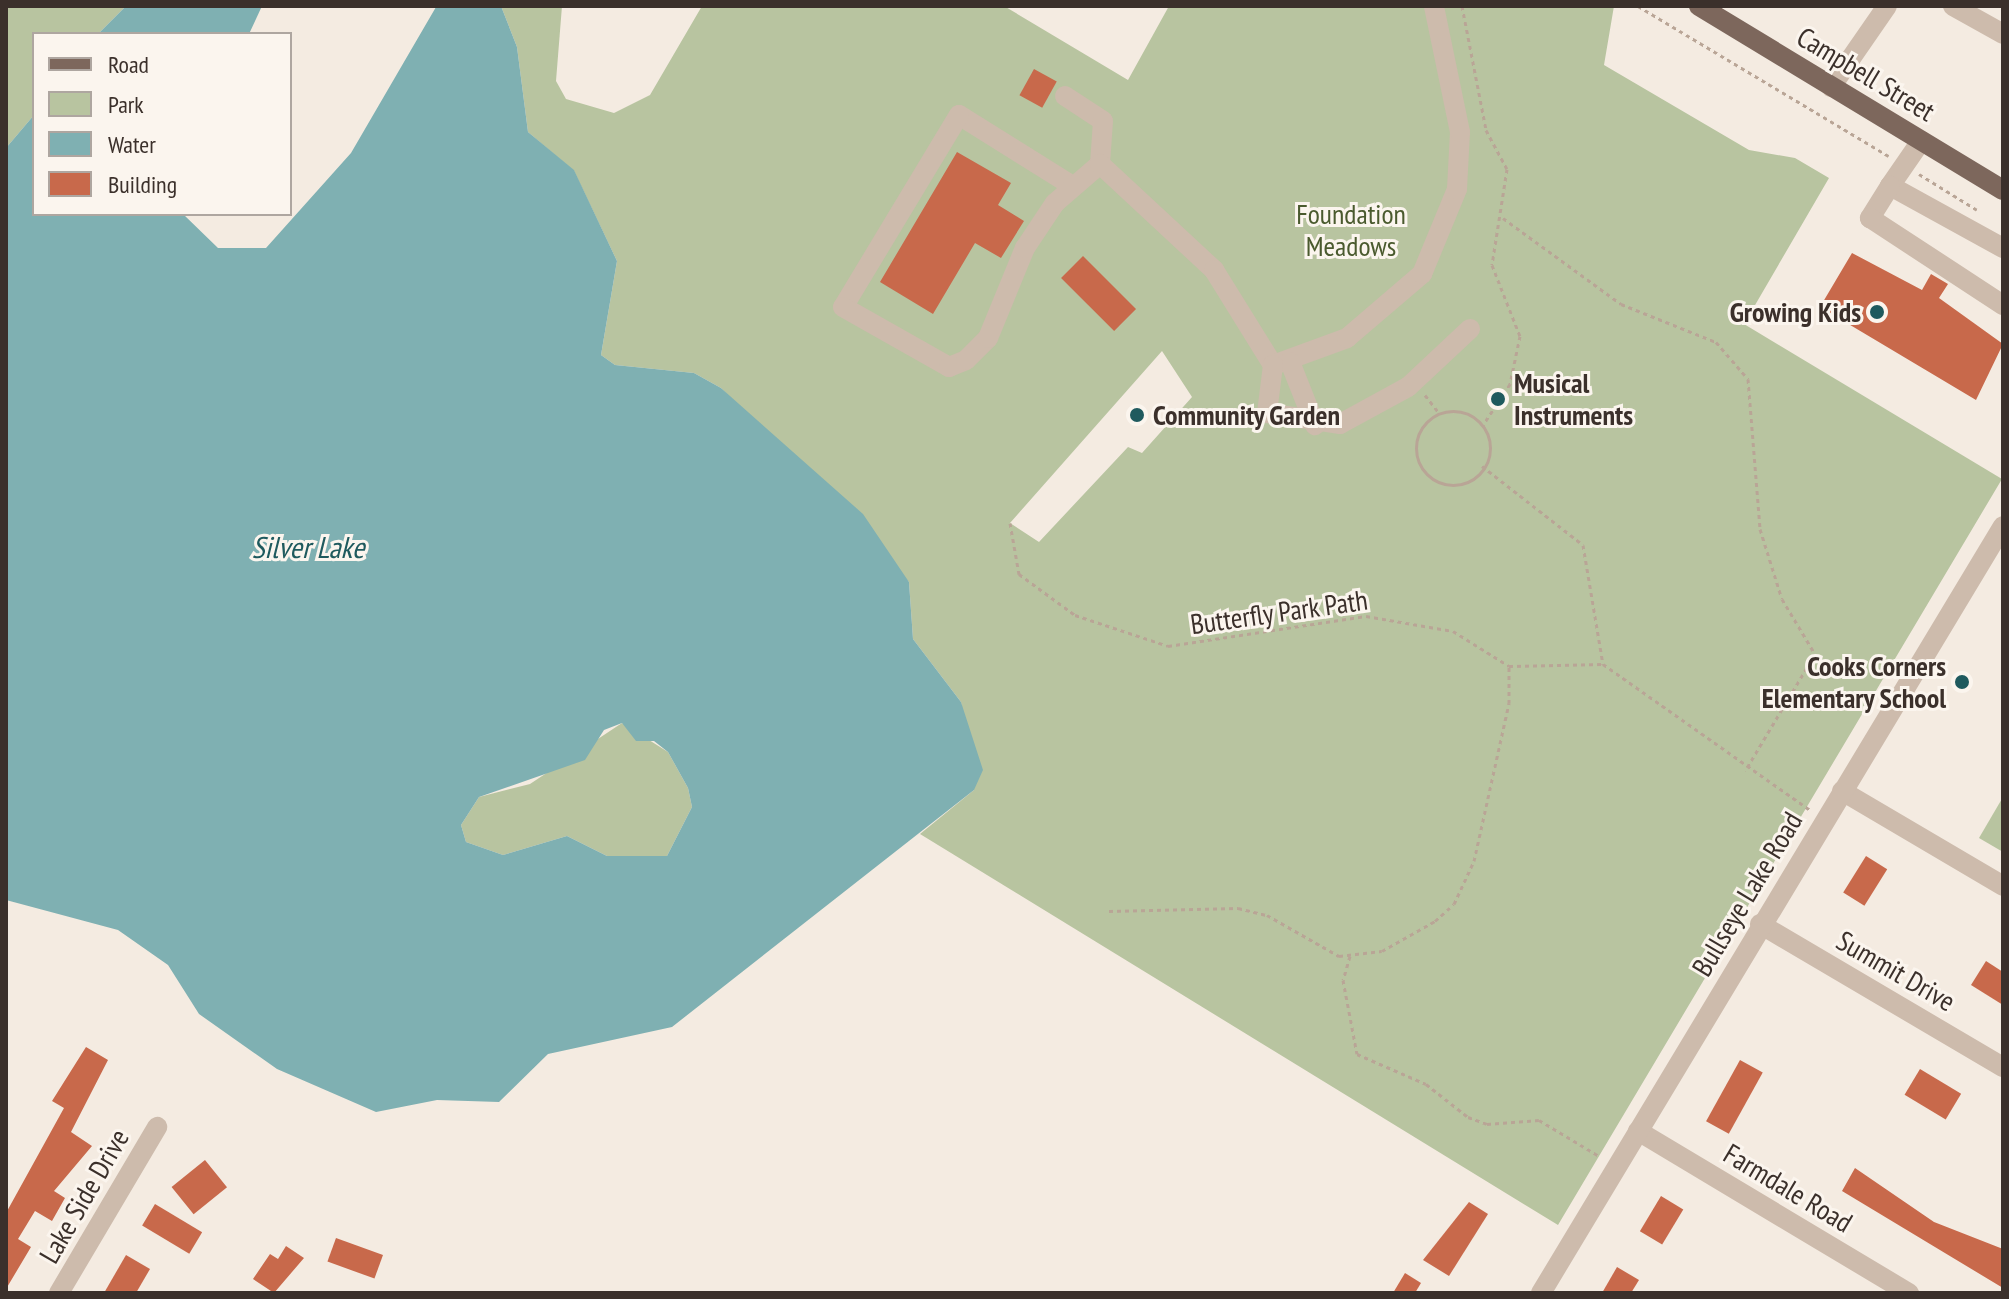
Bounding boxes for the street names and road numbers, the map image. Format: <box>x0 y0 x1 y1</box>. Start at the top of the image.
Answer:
street label: Campbell Street <box>1791 20 1941 128</box>
street label: Butterfly Park Path <box>1188 583 1370 641</box>
street label: Bullseye Lake Road <box>1685 806 1809 982</box>
street label: Summit Drive <box>1831 924 1961 1018</box>
street label: Lake Side Drive <box>32 1123 136 1269</box>
street label: Farmdale Road <box>1718 1137 1858 1239</box>

